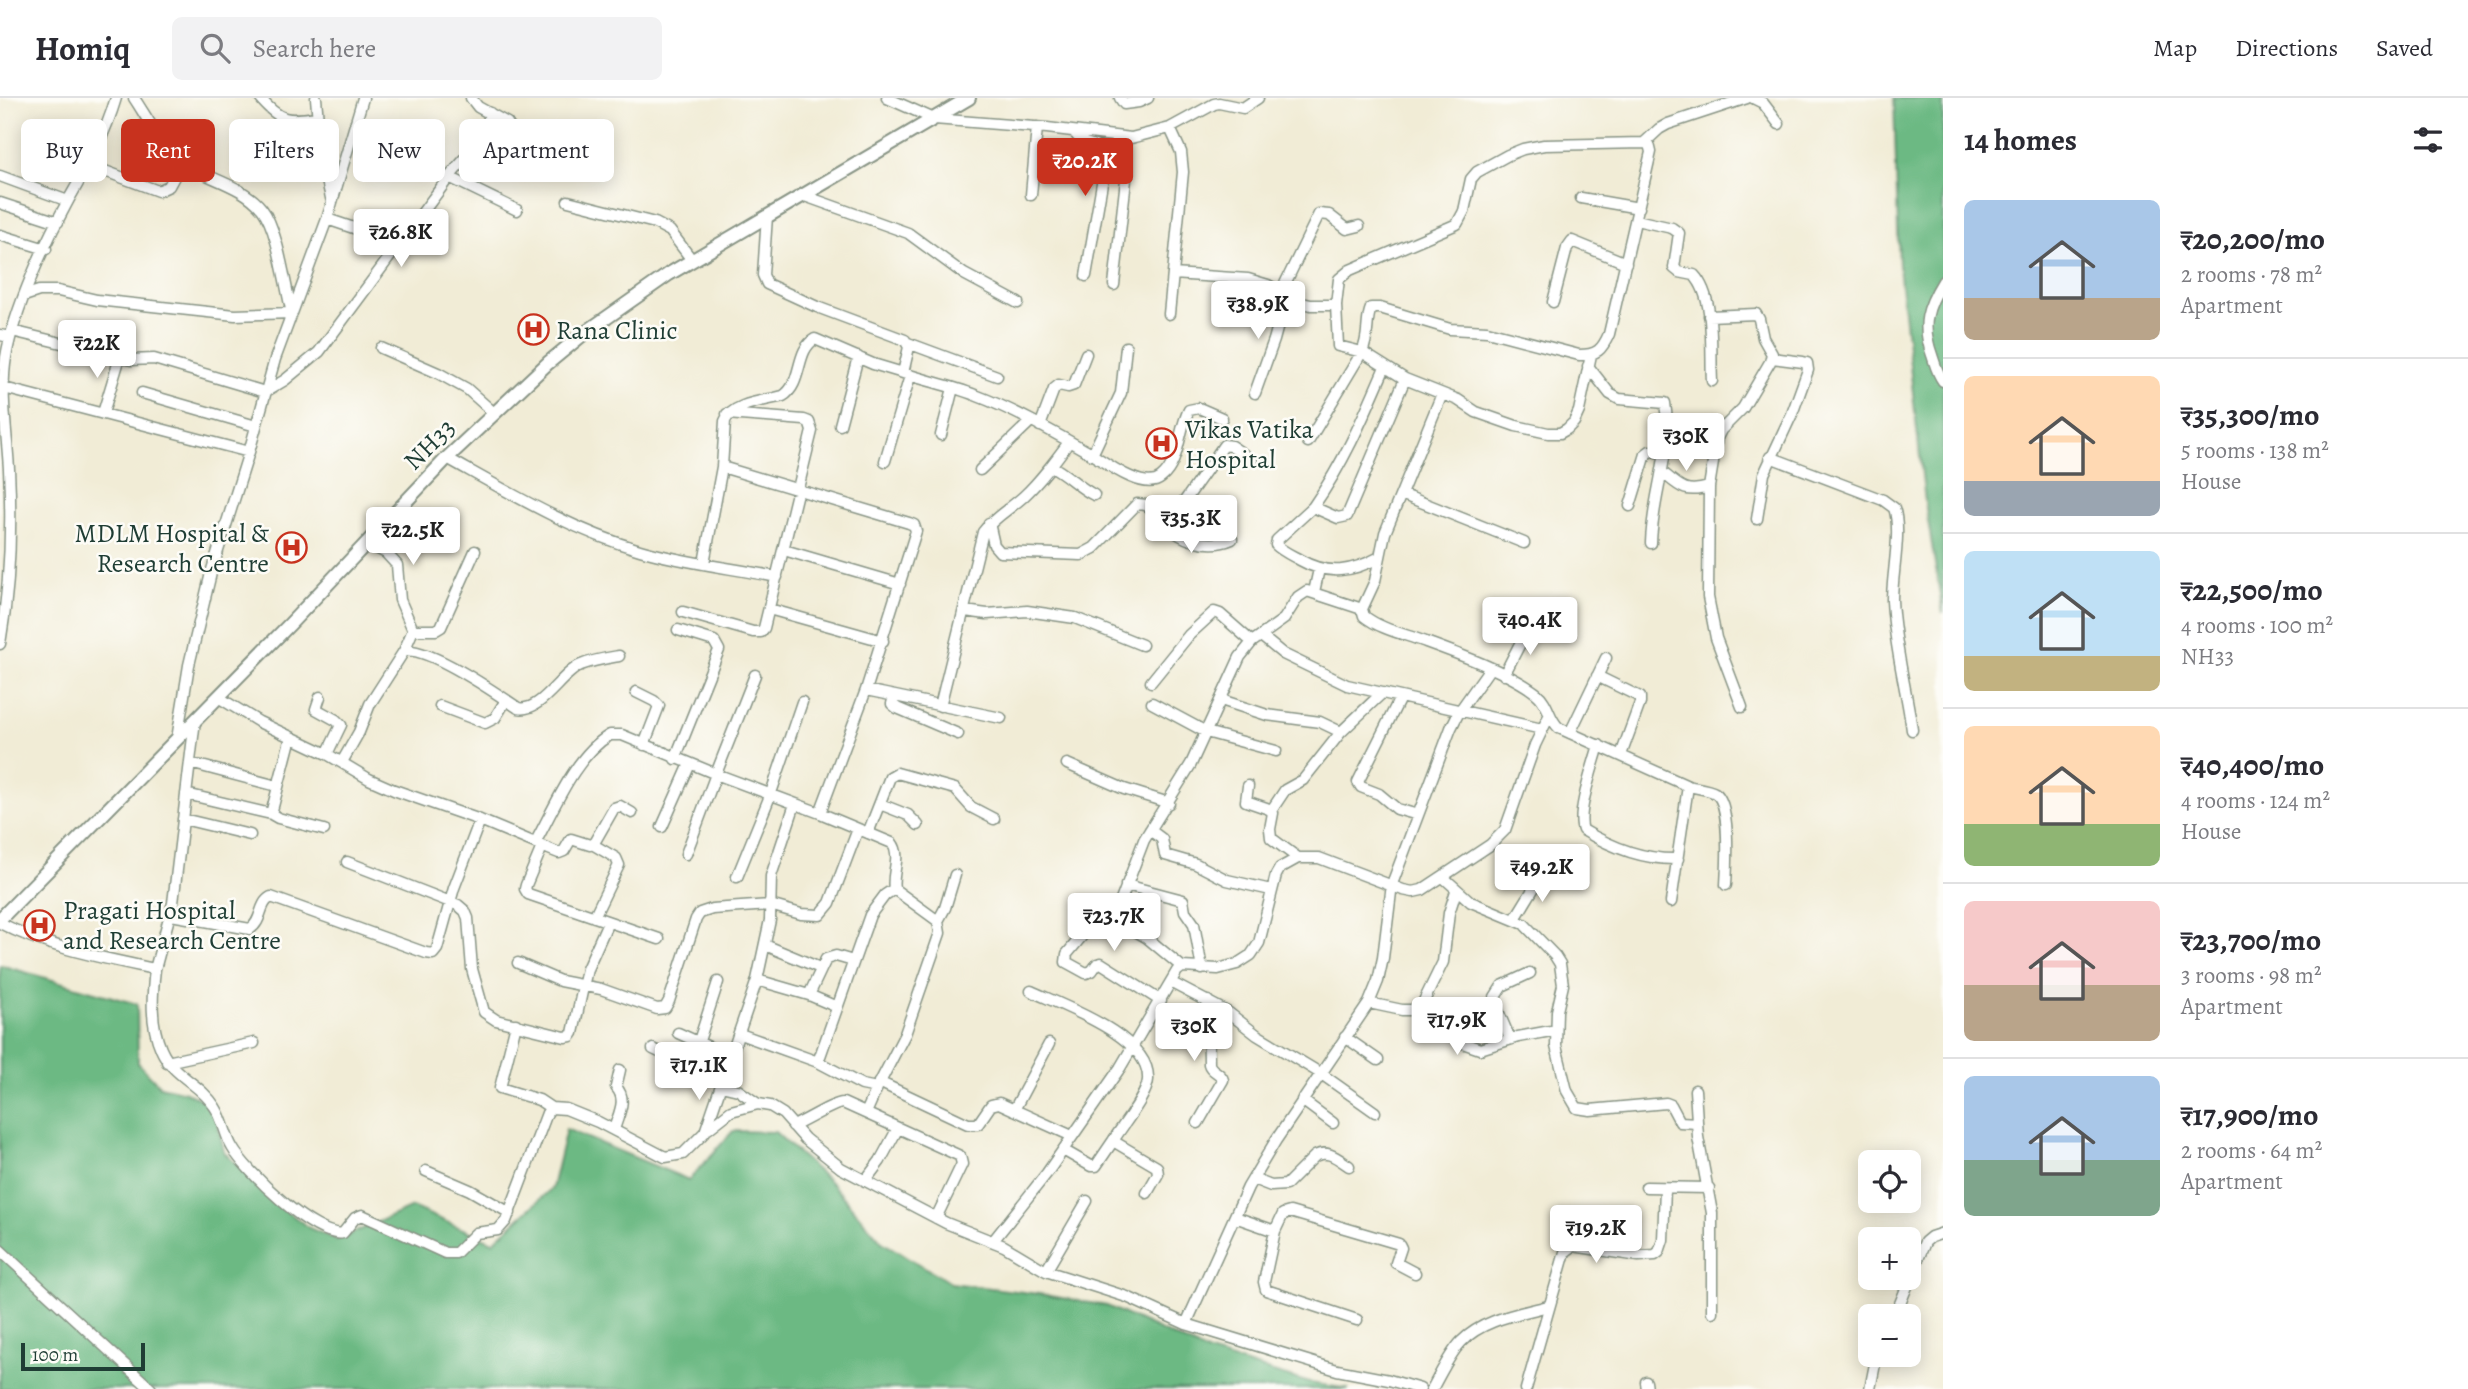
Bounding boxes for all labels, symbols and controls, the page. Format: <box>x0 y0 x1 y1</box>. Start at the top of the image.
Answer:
search box <box>172 17 662 80</box>
text: Homiq <box>35 26 130 71</box>
icon: search <box>196 29 234 67</box>
text: Search here <box>252 31 376 66</box>
text: Map <box>2153 32 2197 64</box>
text: Directions <box>2235 32 2338 64</box>
text: Saved <box>2376 32 2433 64</box>
chip: Buy <box>21 119 107 182</box>
chip: Rent <box>121 119 215 182</box>
chip: Filters <box>229 119 339 182</box>
chip: New <box>353 119 445 182</box>
chip: Apartment <box>459 119 614 182</box>
text: 14 homes <box>1964 120 2077 160</box>
icon: filters <box>2409 121 2447 159</box>
pin: ₹20.2K <box>1028 139 1142 198</box>
text: ₹20.2K <box>1053 145 1117 176</box>
pin: ₹26.8K <box>344 209 458 269</box>
text: ₹26.8K <box>370 216 432 247</box>
text: ₹20,200/mo <box>2181 219 2325 259</box>
icon: home <box>2020 228 2104 312</box>
text: 2 rooms · 78 m² <box>2181 259 2322 290</box>
pin: ₹38.9K <box>1201 282 1315 341</box>
text: ₹38.9K <box>1227 288 1289 319</box>
text: Apartment <box>2181 290 2283 321</box>
hospital icon: Rana Clinic <box>516 313 550 347</box>
place label: Rana Clinic <box>556 313 678 348</box>
pin: ₹22K <box>56 320 138 380</box>
text: ₹22K <box>74 327 120 358</box>
text: ₹35,300/mo <box>2181 395 2320 435</box>
icon: home <box>2020 404 2104 488</box>
street label: NH33 <box>396 411 463 478</box>
place label: Vikas Vatika Hospital <box>1184 412 1314 477</box>
pin: ₹30K <box>1645 414 1727 473</box>
text: ₹30K <box>1663 420 1709 451</box>
hospital icon: Vikas Vatika Hospital <box>1145 427 1179 461</box>
text: 5 rooms · 138 m² <box>2181 435 2329 466</box>
text: House <box>2181 466 2241 497</box>
pin: ₹35.3K <box>1134 496 1248 555</box>
text: ₹35.3K <box>1161 502 1221 533</box>
pin: ₹22.5K <box>356 508 470 567</box>
text: ₹22.5K <box>382 514 444 545</box>
place label: MDLM Hospital & Research Centre <box>74 516 270 581</box>
hospital icon: MDLM Hospital & Research Centre <box>275 531 309 565</box>
text: ₹22,500/mo <box>2181 570 2323 610</box>
icon: home <box>2020 579 2104 663</box>
pin: ₹40.4K <box>1473 598 1587 657</box>
text: ₹40.4K <box>1498 604 1562 635</box>
text: 4 rooms · 100 m² <box>2181 610 2333 641</box>
text: NH33 <box>2181 641 2234 672</box>
text: ₹40,400/mo <box>2181 745 2324 785</box>
icon: home <box>2020 754 2104 838</box>
text: 4 rooms · 124 m² <box>2181 785 2330 816</box>
text: House <box>2181 816 2241 847</box>
pin: ₹49.2K <box>1485 844 1599 904</box>
text: ₹49.2K <box>1511 851 1573 882</box>
place label: Pragati Hospital and Research Centre <box>63 893 281 958</box>
pin: ₹23.7K <box>1057 894 1171 953</box>
text: ₹23.7K <box>1084 900 1144 931</box>
hospital icon: Pragati Hospital and Research Centre <box>23 908 57 942</box>
text: ₹23,700/mo <box>2181 920 2321 960</box>
icon: home <box>2020 929 2104 1013</box>
text: 3 rooms · 98 m² <box>2181 960 2322 991</box>
text: Apartment <box>2181 991 2283 1022</box>
pin: ₹17.9K <box>1400 998 1514 1057</box>
pin: ₹30K <box>1153 1004 1235 1063</box>
text: ₹17.9K <box>1428 1004 1486 1035</box>
text: ₹30K <box>1171 1010 1217 1041</box>
pin: ₹17.1K <box>642 1042 756 1102</box>
text: ₹17.1K <box>671 1049 727 1080</box>
text: ₹17,900/mo <box>2181 1095 2318 1135</box>
icon: home <box>2020 1104 2104 1188</box>
text: 2 rooms · 64 m² <box>2181 1135 2322 1166</box>
map controls <box>1858 1150 1921 1367</box>
button: locate <box>1858 1150 1921 1213</box>
text: Apartment <box>2181 1166 2283 1197</box>
pin: ₹19.2K <box>1539 1206 1653 1265</box>
text: ₹19.2K <box>1566 1212 1626 1243</box>
button: + <box>1858 1227 1921 1290</box>
button: − <box>1858 1304 1921 1367</box>
scale bar <box>21 1340 145 1372</box>
text: 100 m <box>32 1342 78 1368</box>

